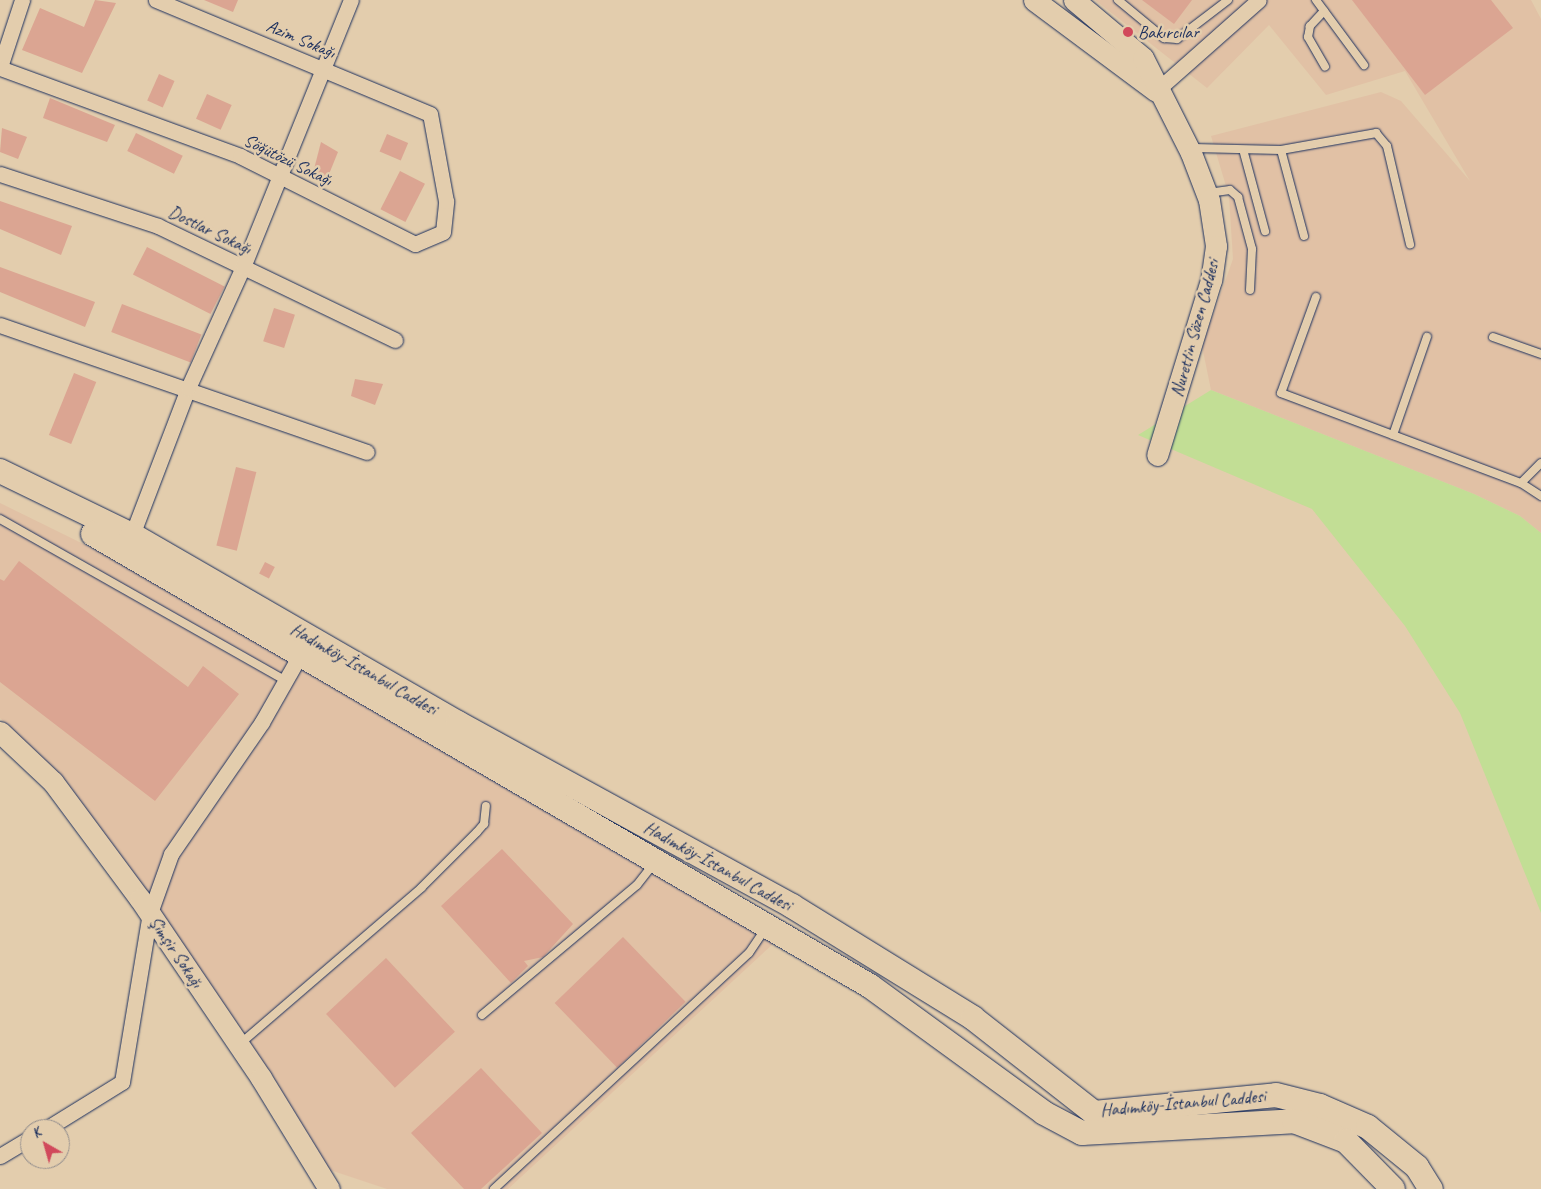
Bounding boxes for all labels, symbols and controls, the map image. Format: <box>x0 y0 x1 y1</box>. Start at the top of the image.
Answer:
street label: Azim Sokağı <box>263 15 339 63</box>
place label: Bakırcılar <box>1138 21 1199 43</box>
marker: Bakırcılar <box>1122 26 1134 38</box>
street label: Söğütözü Sokağı <box>240 129 336 191</box>
street label: Dostlar Sokağı <box>165 201 255 259</box>
street label: Nurettin Sözen Caddesi <box>1166 256 1224 400</box>
street label: Hadımköy-İstanbul Caddesi <box>287 618 441 720</box>
street label: Hadımköy-İstanbul Caddesi <box>640 816 796 916</box>
street label: Şimşir Sokağı <box>144 912 208 992</box>
street label: Hadımköy-İstanbul Caddesi <box>1099 1085 1267 1121</box>
north arrow <box>20 1119 70 1169</box>
text: K <box>28 1124 44 1141</box>

